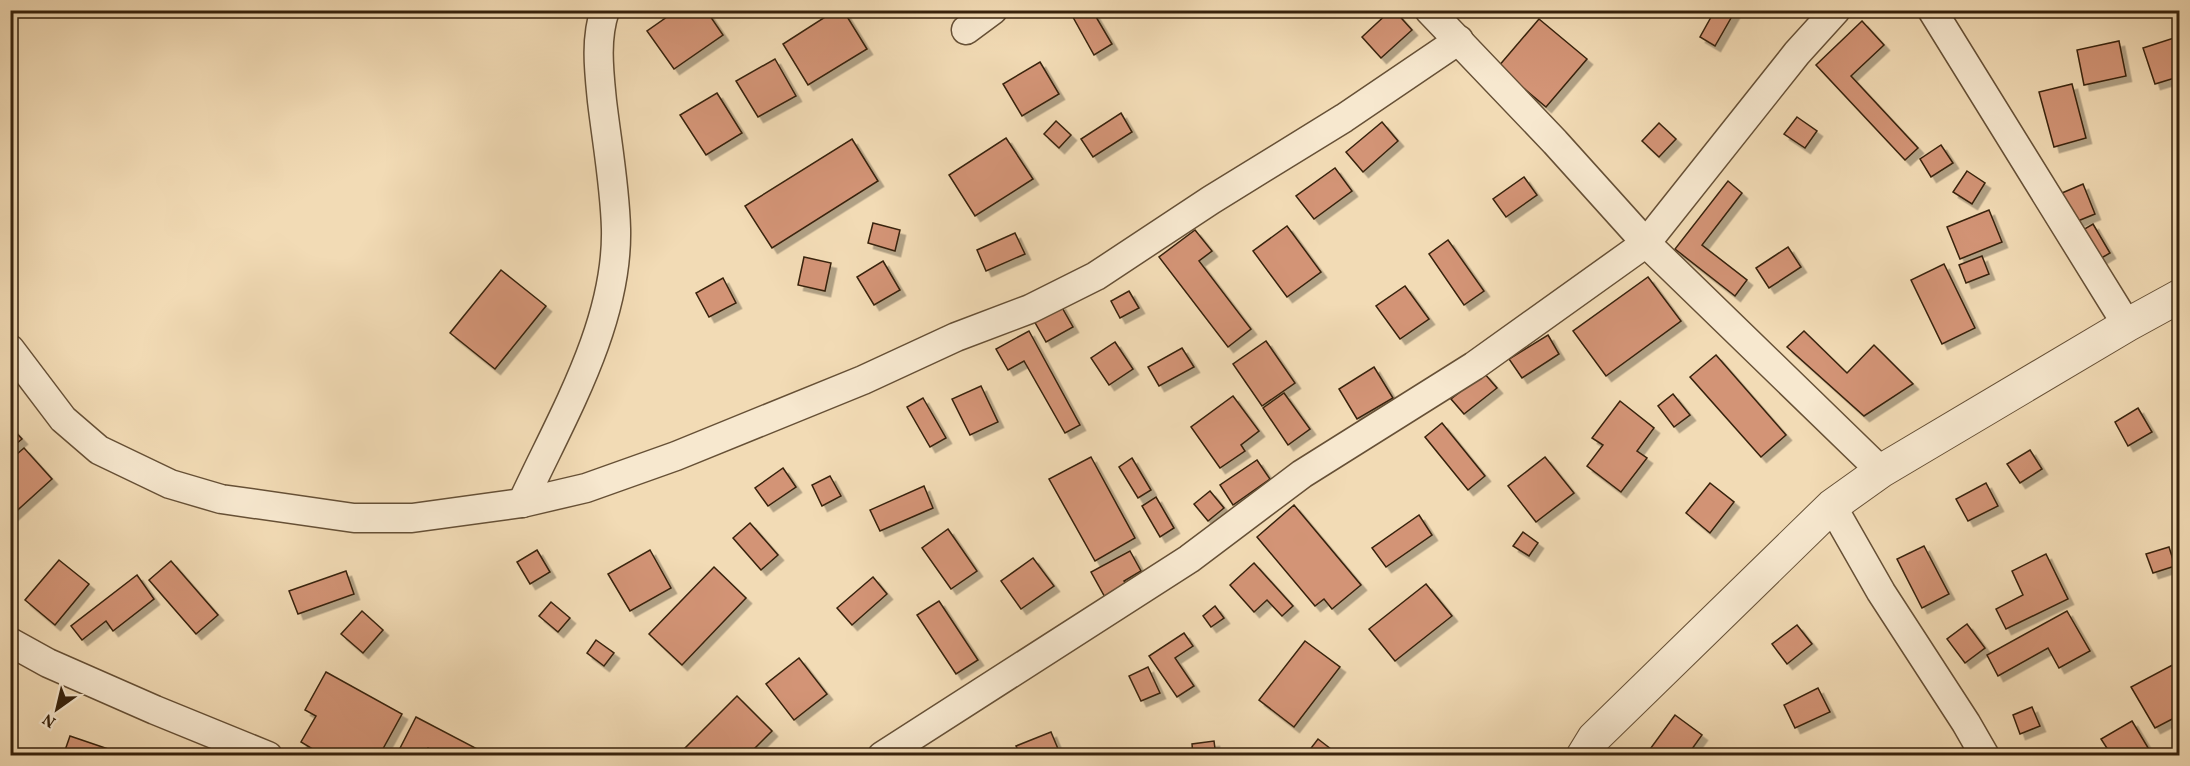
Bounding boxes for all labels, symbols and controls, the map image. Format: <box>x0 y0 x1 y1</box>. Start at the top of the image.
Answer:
north arrow <box>27 679 87 739</box>
text: N <box>38 707 61 732</box>

